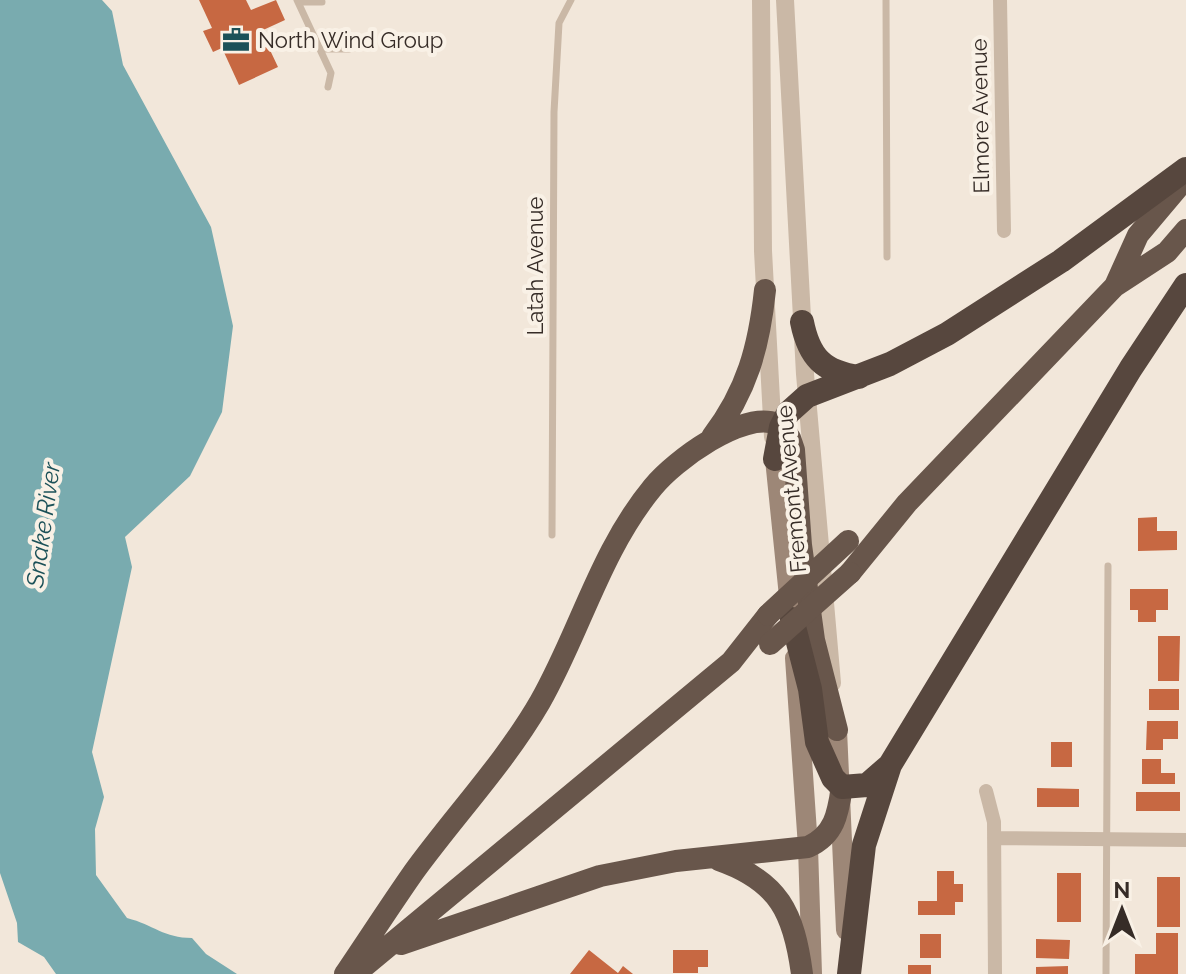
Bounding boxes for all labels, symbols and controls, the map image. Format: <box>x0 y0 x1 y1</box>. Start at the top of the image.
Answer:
office icon: North Wind Group <box>221 25 251 55</box>
place label: North Wind Group <box>258 27 443 53</box>
street label: Elmore Avenue <box>966 38 994 194</box>
street label: Latah Avenue <box>522 196 548 336</box>
street label: Fremont Avenue <box>771 404 811 574</box>
water label: Snake River <box>20 460 66 590</box>
north arrow <box>1082 870 1162 950</box>
text: N <box>1114 877 1130 903</box>

